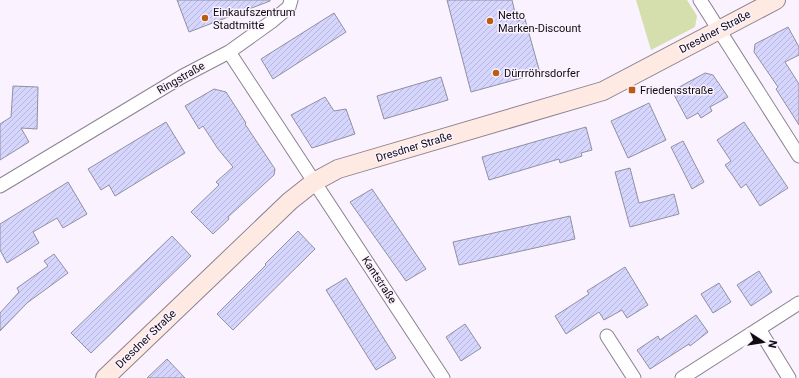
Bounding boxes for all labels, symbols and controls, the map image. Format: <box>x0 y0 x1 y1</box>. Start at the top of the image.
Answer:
place label: Einkaufszentrum Stadtmitte <box>213 6 295 32</box>
street label: Dresdner Straße <box>677 8 753 56</box>
place label: Netto Marken-Discount <box>498 9 581 35</box>
marker: Einkaufszentrum Stadtmitte <box>200 13 210 23</box>
marker: Netto Marken-Discount <box>485 16 495 26</box>
street label: Ringstraße <box>155 59 207 97</box>
place label: Dürrröhrsdorfer <box>504 67 580 80</box>
marker: Dürrröhrsdorfer <box>491 68 501 78</box>
place label: Friedensstraße <box>640 84 713 97</box>
marker: Friedensstraße <box>627 85 637 95</box>
street label: Dresdner Straße <box>374 129 454 165</box>
street label: Kantstraße <box>359 254 399 306</box>
street label: Dresdner Straße <box>113 307 179 371</box>
north arrow <box>743 322 783 362</box>
text: N <box>765 339 779 349</box>

